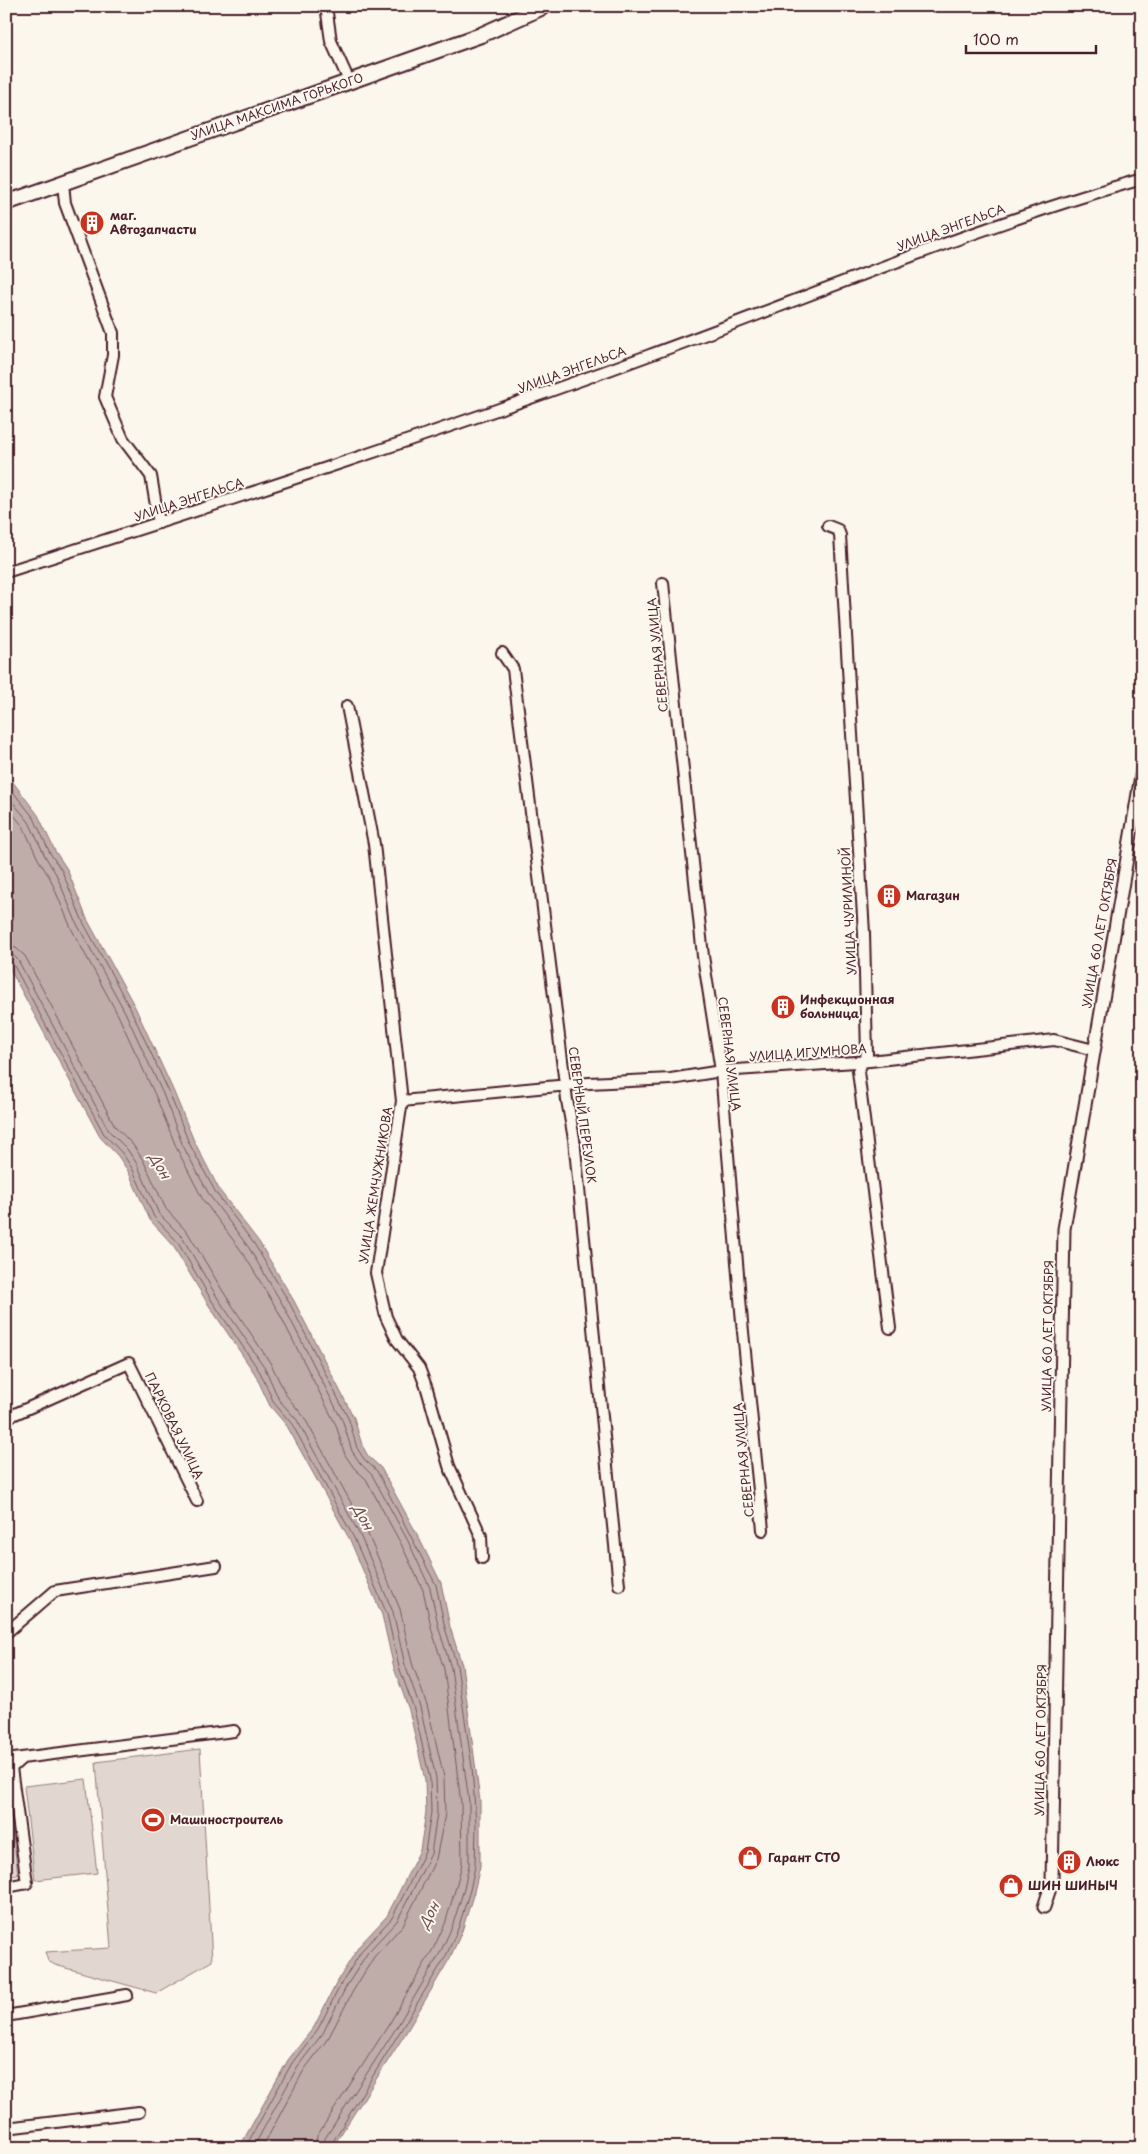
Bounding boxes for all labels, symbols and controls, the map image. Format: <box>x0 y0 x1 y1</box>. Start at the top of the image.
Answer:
scale bar <box>966 22 1096 54</box>
text: 100 m <box>973 27 1019 50</box>
street label: УЛИЦА МАКСИМА ГОРЬКОГО <box>188 68 365 144</box>
street label: УЛИЦА ЭНГЕЛЬСА <box>894 199 1007 255</box>
place label: маг. Автозапчасти <box>110 206 197 238</box>
building icon: маг. Автозапчасти <box>79 210 105 236</box>
street label: УЛИЦА ЭНГЕЛЬСА <box>515 341 628 397</box>
street label: УЛИЦА ЭНГЕЛЬСА <box>132 473 246 525</box>
street label: СЕВЕРНАЯ УЛИЦА <box>642 597 672 713</box>
street label: УЛИЦА ЧУРИЛИНОЙ <box>836 846 860 976</box>
street label: УЛИЦА 60 ЛЕТ ОКТЯБРЯ <box>1077 856 1121 1009</box>
building icon: Магазин <box>876 883 902 909</box>
place label: Магазин <box>906 886 960 904</box>
place label: Инфекционная больница <box>800 990 895 1022</box>
building icon: Инфекционная больница <box>770 994 796 1020</box>
street label: СЕВЕРНАЯ УЛИЦА <box>714 996 746 1112</box>
street label: УЛИЦА ИГУМНОВА <box>749 1039 868 1065</box>
street label: СЕВЕРНЫЙ ПЕРЕУЛОК <box>564 1045 602 1185</box>
street label: УЛИЦА ЖЕМЧУЖНИКОВА <box>354 1105 396 1265</box>
water label: Дон <box>143 1147 177 1184</box>
street label: УЛИЦА 60 ЛЕТ ОКТЯБРЯ <box>1037 1260 1057 1412</box>
street label: ПАРКОВАЯ УЛИЦА <box>141 1369 209 1482</box>
street label: СЕВЕРНАЯ УЛИЦА <box>728 1402 758 1518</box>
water label: Дон <box>347 1498 380 1535</box>
street label: УЛИЦА 60 ЛЕТ ОКТЯБРЯ <box>1030 1664 1050 1816</box>
sports icon: Машиностроитель <box>140 1807 166 1833</box>
place label: Машиностроитель <box>170 1810 283 1828</box>
shop icon: Гарант СТО <box>737 1845 763 1871</box>
place label: Гарант СТО <box>768 1848 841 1866</box>
building icon: Люкс <box>1056 1849 1082 1875</box>
place label: Люкс <box>1086 1852 1120 1870</box>
shop icon: ШИН ШИНЫЧ <box>998 1873 1024 1899</box>
place label: ШИН ШИНЫЧ <box>1028 1876 1118 1894</box>
water label: Дон <box>412 1897 445 1933</box>

